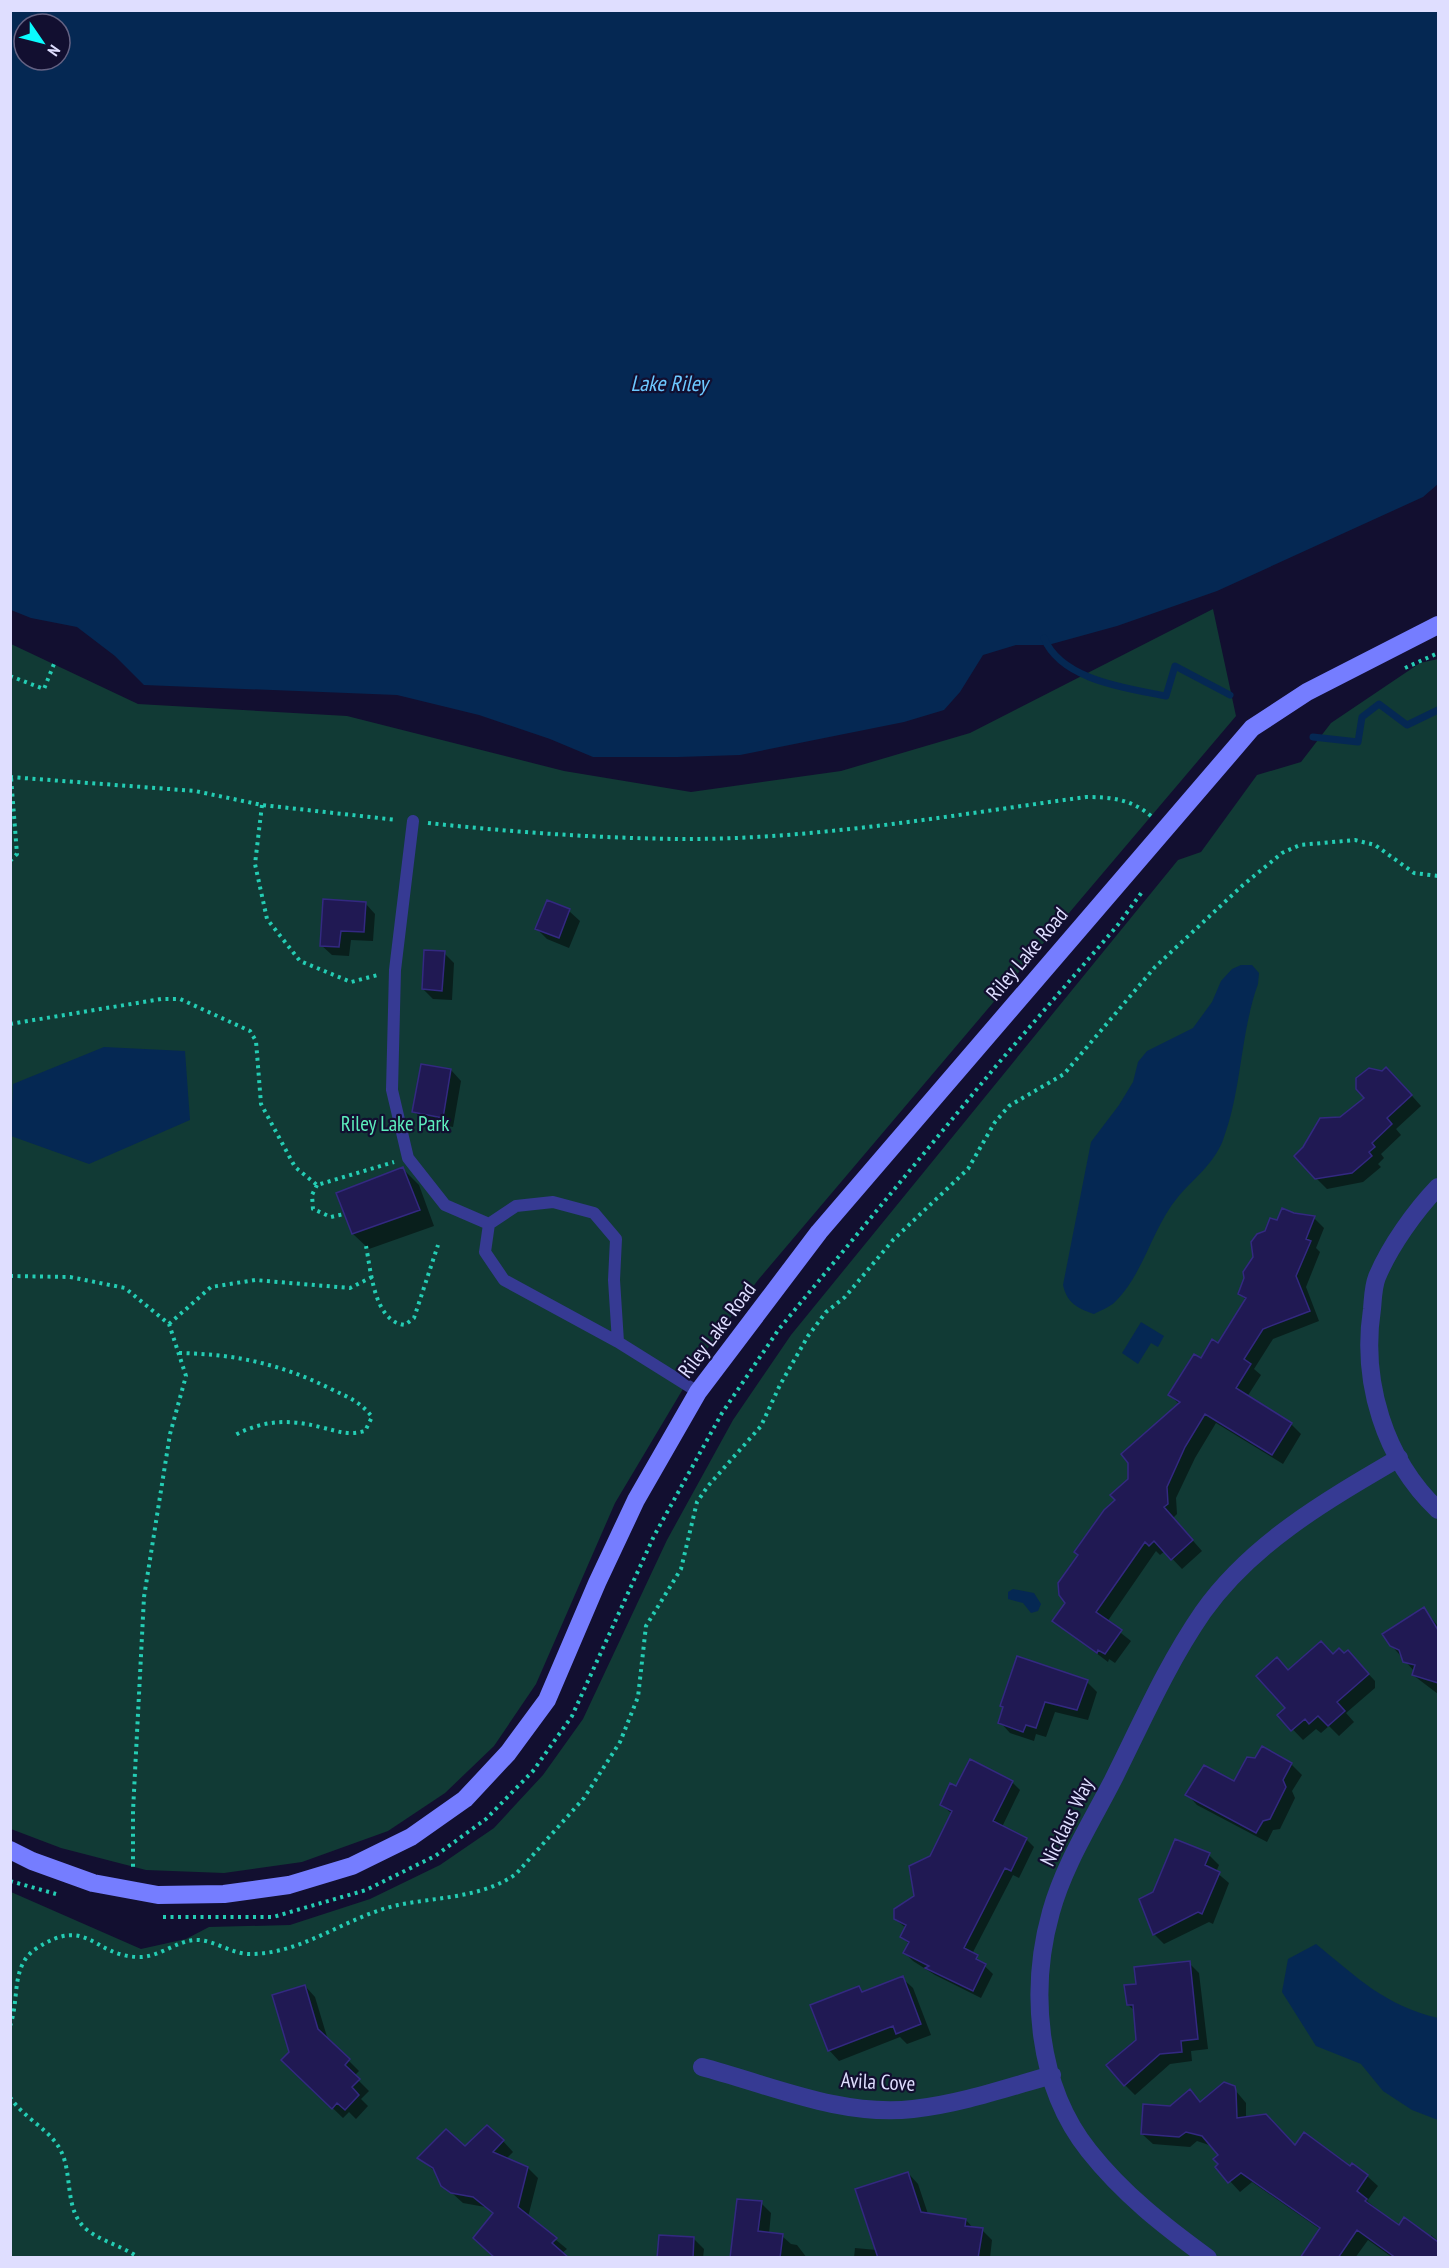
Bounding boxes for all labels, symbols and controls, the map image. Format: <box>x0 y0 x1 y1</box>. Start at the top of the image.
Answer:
north arrow <box>12 12 72 72</box>
text: N <box>44 41 65 60</box>
water label: Lake Riley <box>630 369 710 397</box>
street label: Riley Lake Road <box>980 902 1073 1006</box>
park label: Riley Lake Park <box>341 1110 449 1137</box>
street label: Riley Lake Road <box>672 1276 761 1383</box>
street label: Nicklaus Way <box>1034 1773 1100 1870</box>
street label: Avila Cove <box>840 2066 916 2097</box>

